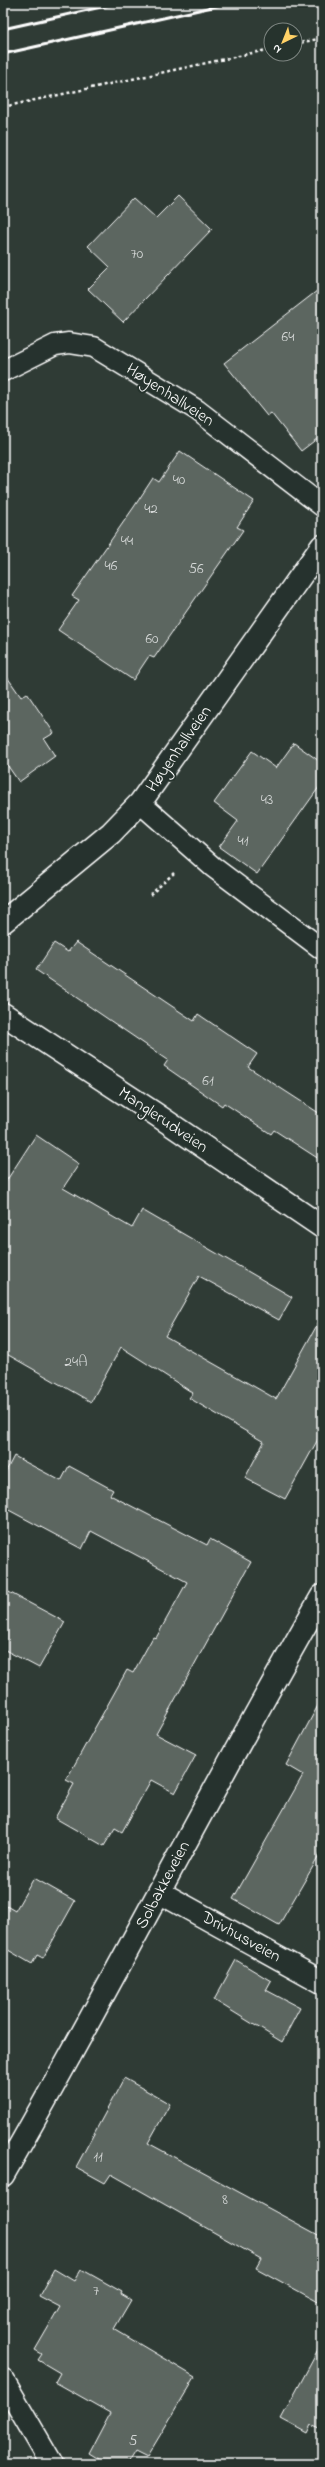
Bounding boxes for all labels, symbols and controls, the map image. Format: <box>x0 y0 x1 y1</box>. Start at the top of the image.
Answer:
north arrow <box>263 22 303 62</box>
text: N <box>269 40 285 57</box>
house number: 70 <box>131 243 144 265</box>
house number: 64 <box>282 326 294 348</box>
street label: Høyenhallveien <box>120 357 219 434</box>
house number: 40 <box>173 469 186 491</box>
house number: 42 <box>144 498 158 520</box>
house number: 44 <box>121 530 133 552</box>
house number: 46 <box>105 555 118 577</box>
house number: 56 <box>188 558 204 580</box>
house number: 60 <box>145 628 159 650</box>
street label: Høyenhallveien <box>140 701 219 798</box>
house number: 43 <box>261 789 273 811</box>
house number: 41 <box>238 830 249 852</box>
house number: 61 <box>202 1070 214 1092</box>
street label: Manglerudveien <box>112 1081 213 1161</box>
house number: 24A <box>65 1351 87 1373</box>
street label: Solbakkeveien <box>129 1837 197 1933</box>
street label: Drivhusveien <box>196 1904 285 1969</box>
house number: 11 <box>93 2146 103 2168</box>
house number: 8 <box>222 2189 228 2211</box>
house number: 7 <box>93 2280 99 2302</box>
house number: 5 <box>129 2430 138 2452</box>

